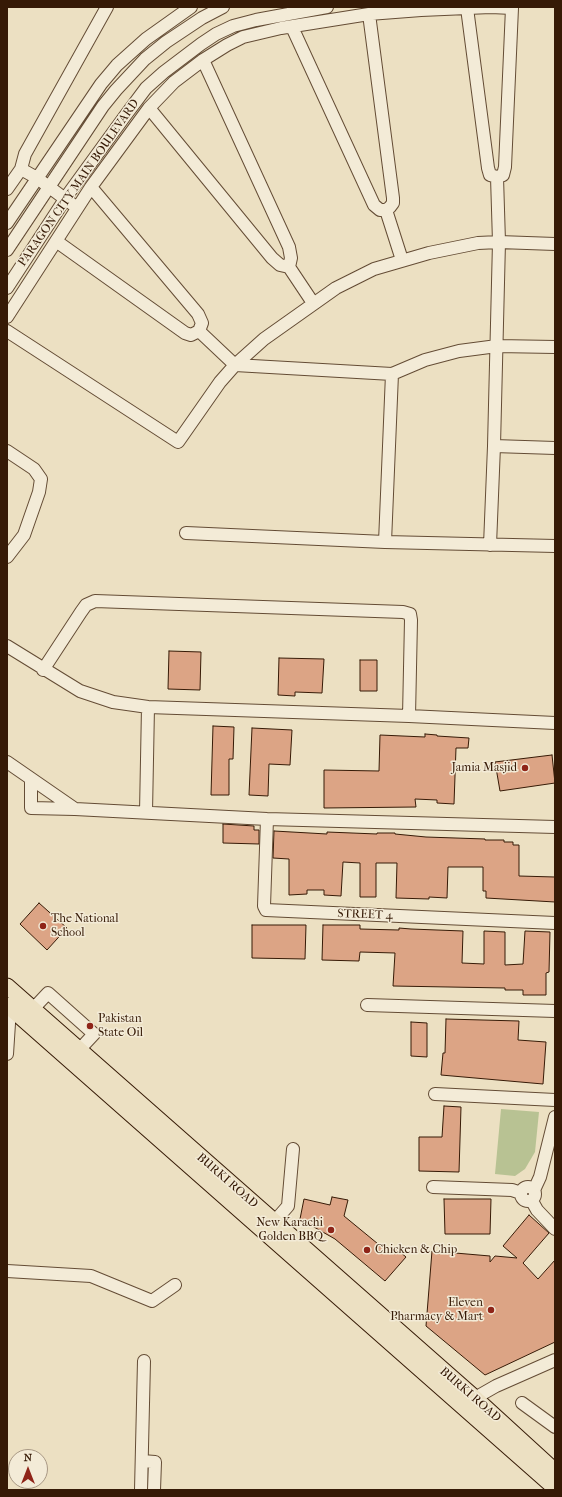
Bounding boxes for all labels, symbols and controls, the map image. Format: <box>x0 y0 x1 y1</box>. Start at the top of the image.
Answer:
street label: PARAGON CITY MAIN BOULEVARD <box>15 97 143 269</box>
place label: Jamia Masjid <box>452 761 517 775</box>
marker: Jamia Masjid <box>520 763 530 773</box>
street label: STREET 4 <box>337 907 393 923</box>
place label: The National School <box>51 912 118 940</box>
marker: The National School <box>38 921 48 931</box>
place label: Pakistan State Oil <box>98 1012 143 1040</box>
marker: Pakistan State Oil <box>85 1021 95 1031</box>
street label: BURKI ROAD <box>193 1151 261 1211</box>
place label: New Karachi Golden BBQ <box>256 1216 323 1244</box>
marker: New Karachi Golden BBQ <box>326 1225 336 1235</box>
place label: Chicken & Chip <box>375 1243 457 1257</box>
marker: Chicken & Chip <box>362 1245 372 1255</box>
place label: Eleven Pharmacy & Mart <box>390 1296 483 1324</box>
marker: Eleven Pharmacy & Mart <box>486 1305 496 1315</box>
street label: BURKI ROAD <box>436 1365 504 1425</box>
north arrow <box>8 1449 48 1489</box>
text: N <box>24 1451 32 1464</box>

